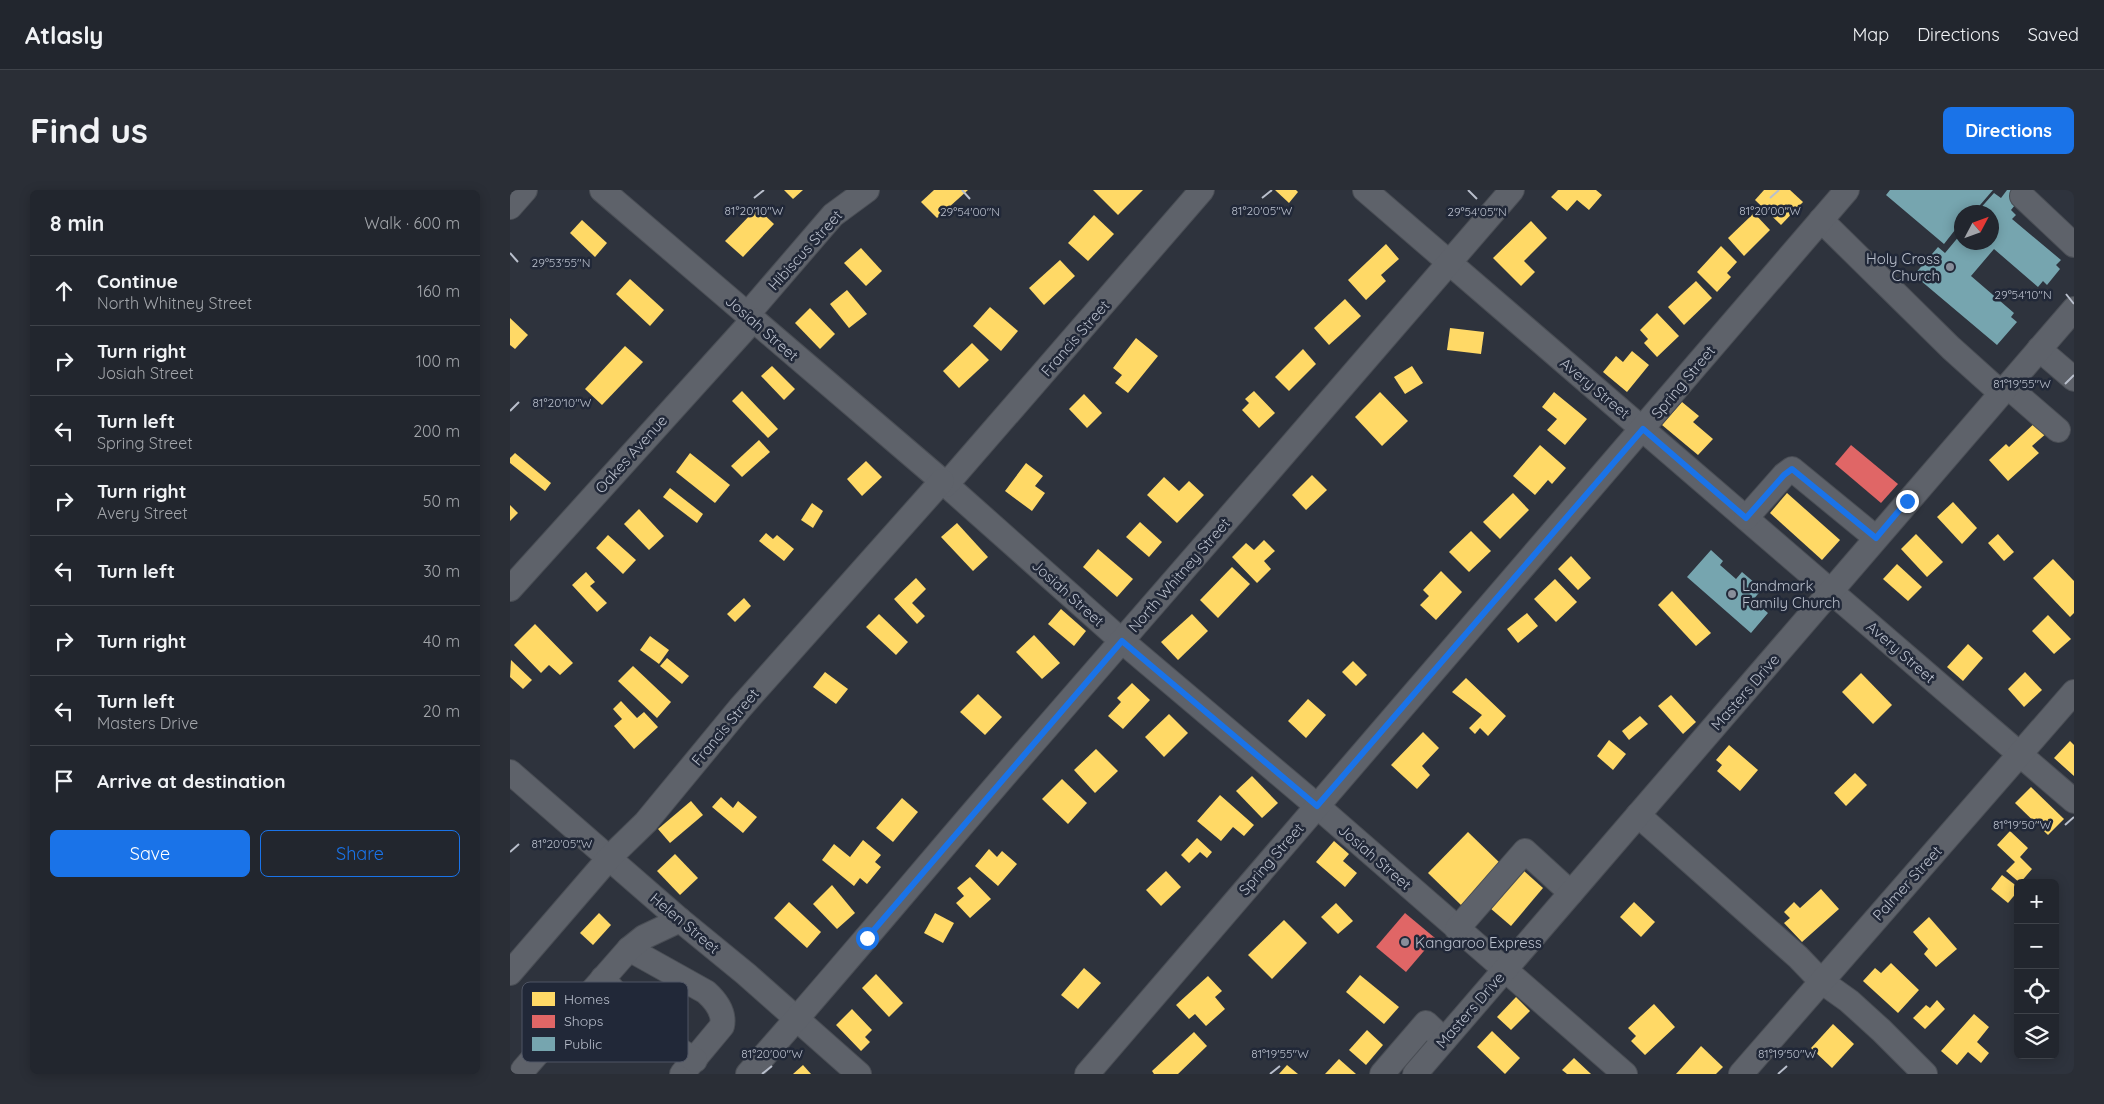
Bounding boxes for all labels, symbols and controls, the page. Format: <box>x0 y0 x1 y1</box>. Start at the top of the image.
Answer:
text: Atlasly <box>25 20 103 50</box>
text: Map <box>1852 23 1889 46</box>
text: Directions <box>1917 23 2000 46</box>
text: Saved <box>2028 23 2079 46</box>
button: Directions <box>1943 107 2074 154</box>
text: Find us <box>30 108 148 152</box>
text: 81°20'10"W <box>725 203 784 218</box>
text: 81°20'05"W <box>1232 203 1293 218</box>
text: 81°20'00"W <box>1739 203 1801 218</box>
text: 29°54'00"N <box>940 204 1000 219</box>
text: 29°54'05"N <box>1447 204 1507 219</box>
north arrow <box>1954 205 1999 250</box>
street label: Hibiscus Street <box>764 206 846 294</box>
text: 8 min <box>50 210 104 236</box>
text: Walk · 600 m <box>364 213 460 233</box>
place label: Holy Cross Church <box>1866 249 1940 285</box>
text: 29°53'55"N <box>532 255 590 270</box>
marker: Holy Cross Church <box>1944 261 1956 273</box>
text: Continue <box>97 269 178 293</box>
icon: ahead <box>50 277 78 305</box>
text: 160 m <box>417 281 460 301</box>
text: 29°54'10"N <box>1994 287 2052 302</box>
street label: Josiah Street <box>722 291 802 365</box>
text: North Whitney Street <box>97 293 252 313</box>
street label: Francis Street <box>1037 296 1113 380</box>
text: Turn right <box>97 339 186 363</box>
street label: Spring Street <box>1647 342 1719 422</box>
icon: right <box>50 347 78 375</box>
text: 100 m <box>416 351 460 371</box>
street label: Avery Street <box>1556 353 1634 423</box>
text: Josiah Street <box>97 363 194 383</box>
text: 81°19'55"W <box>1993 376 2051 391</box>
text: 81°20'10"W <box>533 395 592 410</box>
text: Turn left <box>97 409 175 433</box>
street label: Oakes Avenue <box>591 411 671 497</box>
icon: left <box>50 417 78 445</box>
text: 200 m <box>413 421 460 441</box>
text: Spring Street <box>97 433 193 453</box>
text: Turn right <box>97 479 186 503</box>
icon: right <box>50 487 78 515</box>
route end <box>1896 490 1919 513</box>
text: 50 m <box>423 491 460 511</box>
text: Avery Street <box>97 503 188 523</box>
street label: North Whitney Street <box>1124 514 1234 636</box>
street label: Josiah Street <box>1028 556 1108 630</box>
icon: left <box>50 557 78 585</box>
text: Turn left <box>97 559 175 583</box>
text: 30 m <box>423 561 460 581</box>
place label: Landmark Family Church <box>1742 576 1841 612</box>
marker: Landmark Family Church <box>1726 588 1738 600</box>
street label: Avery Street <box>1863 617 1939 687</box>
icon: right <box>50 627 78 655</box>
text: Turn right <box>97 629 186 653</box>
text: 40 m <box>423 631 460 651</box>
street label: Masters Drive <box>1707 650 1783 734</box>
street label: Francis Street <box>687 685 763 769</box>
text: Turn left <box>97 689 175 713</box>
icon: left <box>50 697 78 725</box>
text: 20 m <box>423 701 460 721</box>
text: Masters Drive <box>97 713 198 733</box>
icon: arrive <box>50 767 78 795</box>
text: Arrive at destination <box>97 769 286 793</box>
text: 81°19'50"W <box>1993 817 2052 832</box>
street label: Spring Street <box>1234 819 1308 899</box>
street label: Josiah Street <box>1335 820 1415 894</box>
button: Save <box>50 830 250 877</box>
button: Share <box>260 830 460 877</box>
text: 81°20'05"W <box>532 836 593 851</box>
street label: Palmer Street <box>1868 842 1946 924</box>
map controls <box>2014 879 2059 1059</box>
button: + <box>2014 879 2059 924</box>
street label: Helen Street <box>646 888 724 958</box>
button: − <box>2014 924 2059 969</box>
route start <box>856 927 879 950</box>
place label: Kangaroo Express <box>1415 933 1542 952</box>
marker: Kangaroo Express <box>1399 936 1411 948</box>
street label: Masters Drive <box>1432 968 1508 1052</box>
button: locate <box>2014 969 2059 1014</box>
legend <box>522 982 688 1062</box>
text: Homes <box>564 990 610 1008</box>
text: Shops <box>564 1012 603 1030</box>
button: layers <box>2014 1014 2059 1059</box>
text: Public <box>564 1035 602 1053</box>
text: 81°20'00"W <box>741 1046 803 1061</box>
text: 81°19'55"W <box>1251 1046 1309 1061</box>
text: 81°19'50"W <box>1758 1046 1817 1061</box>

